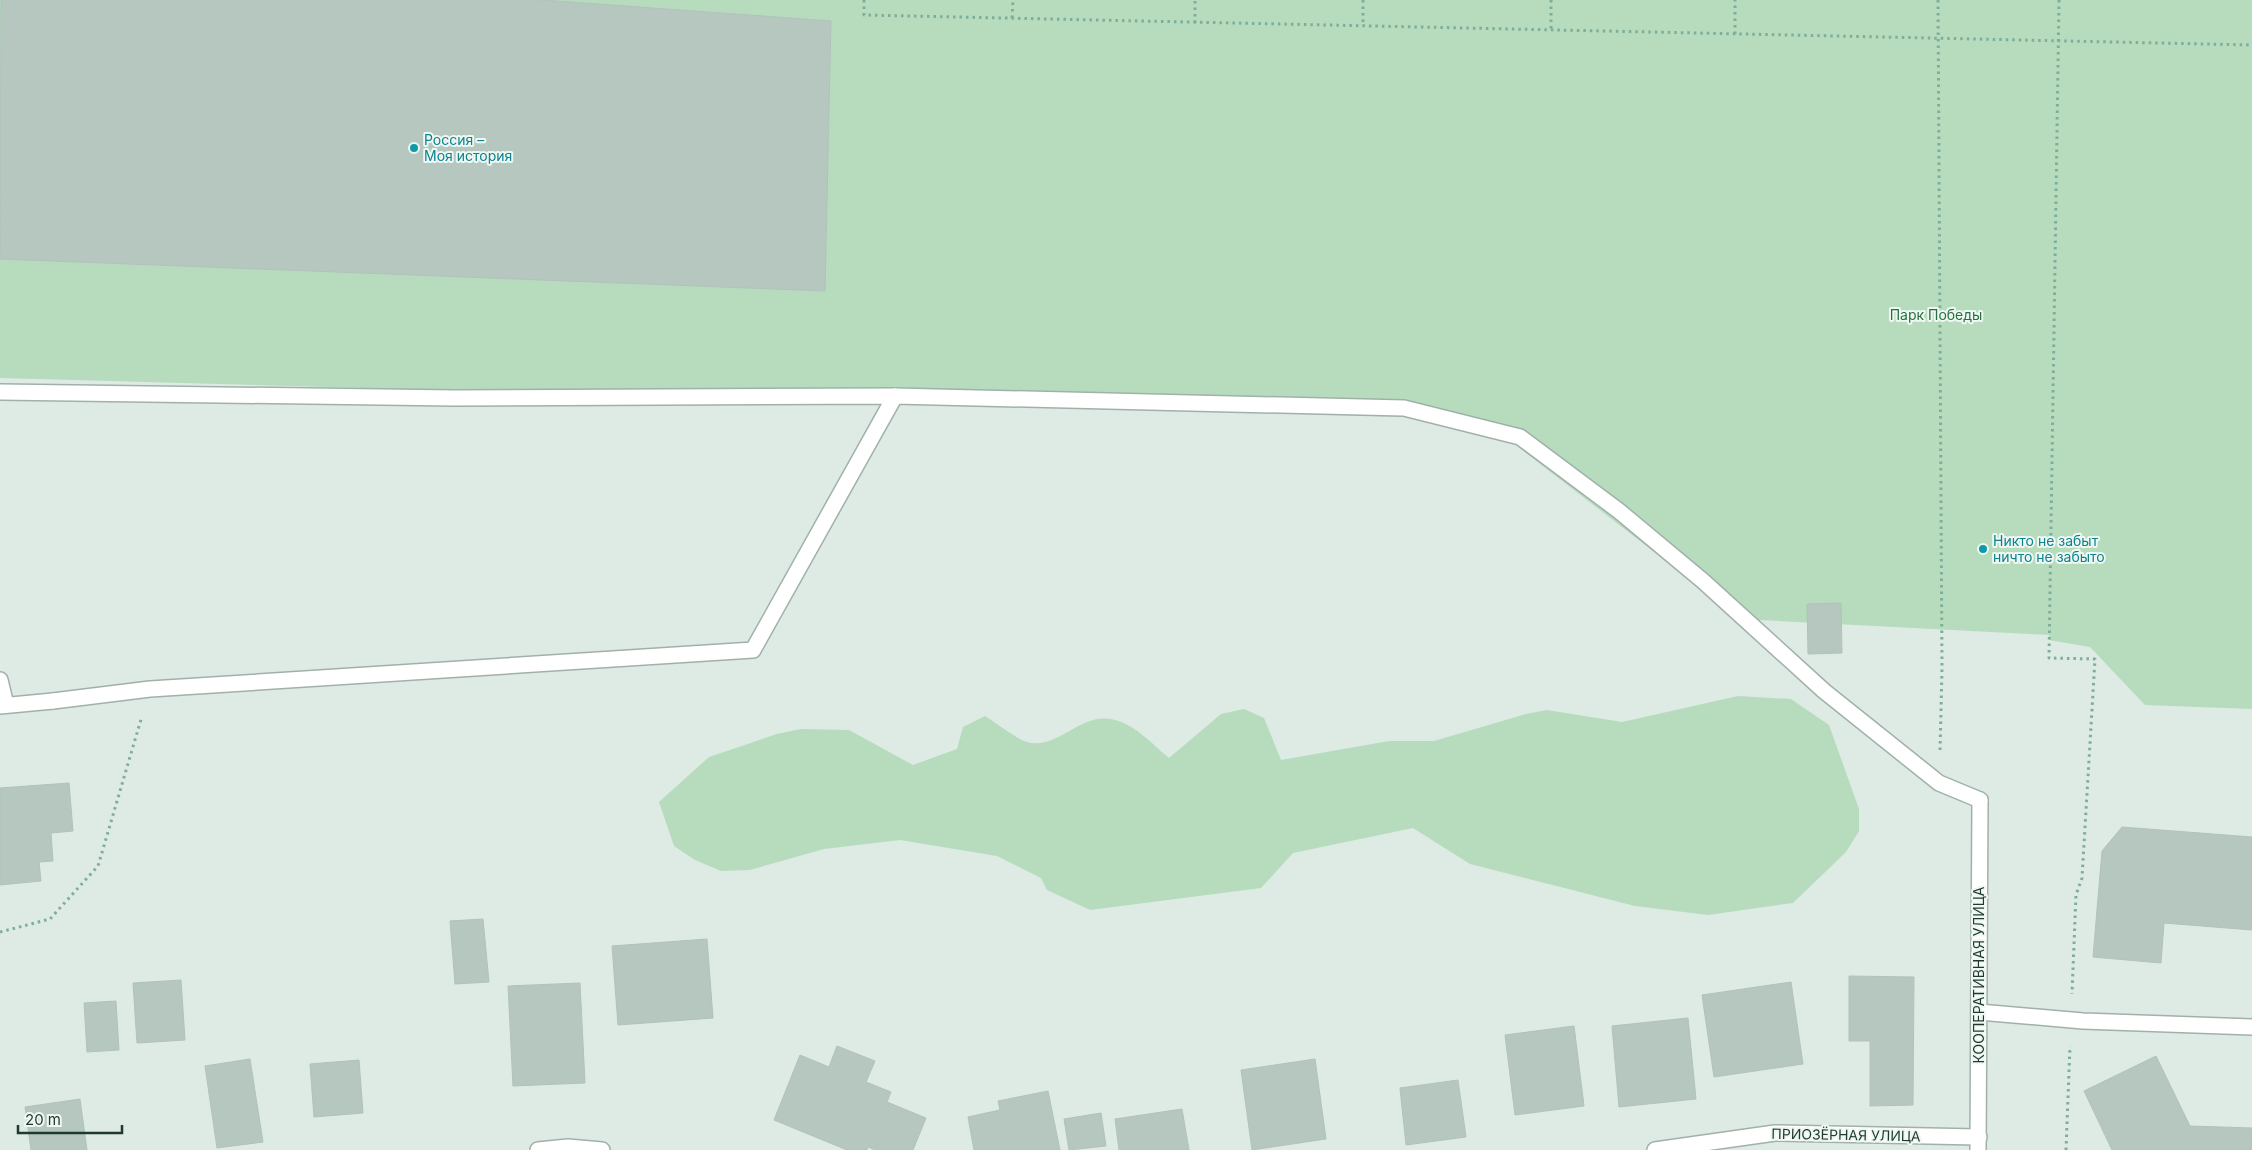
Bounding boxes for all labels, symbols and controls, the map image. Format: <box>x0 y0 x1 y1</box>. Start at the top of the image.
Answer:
place label: Россия – Моя история <box>424 131 512 164</box>
marker: Россия – Моя история <box>408 142 420 154</box>
park label: Парк Победы <box>1890 306 1982 323</box>
place label: Никто не забыт ничто не забыто <box>1993 532 2105 565</box>
marker: Никто не забыт ничто не забыто <box>1977 543 1989 555</box>
street label: КООПЕРАТИВНАЯ УЛИЦА <box>1970 886 1987 1063</box>
scale bar <box>18 1102 121 1134</box>
text: 20 m <box>25 1110 61 1129</box>
street label: ПРИОЗЁРНАЯ УЛИЦА <box>1771 1125 1921 1144</box>

